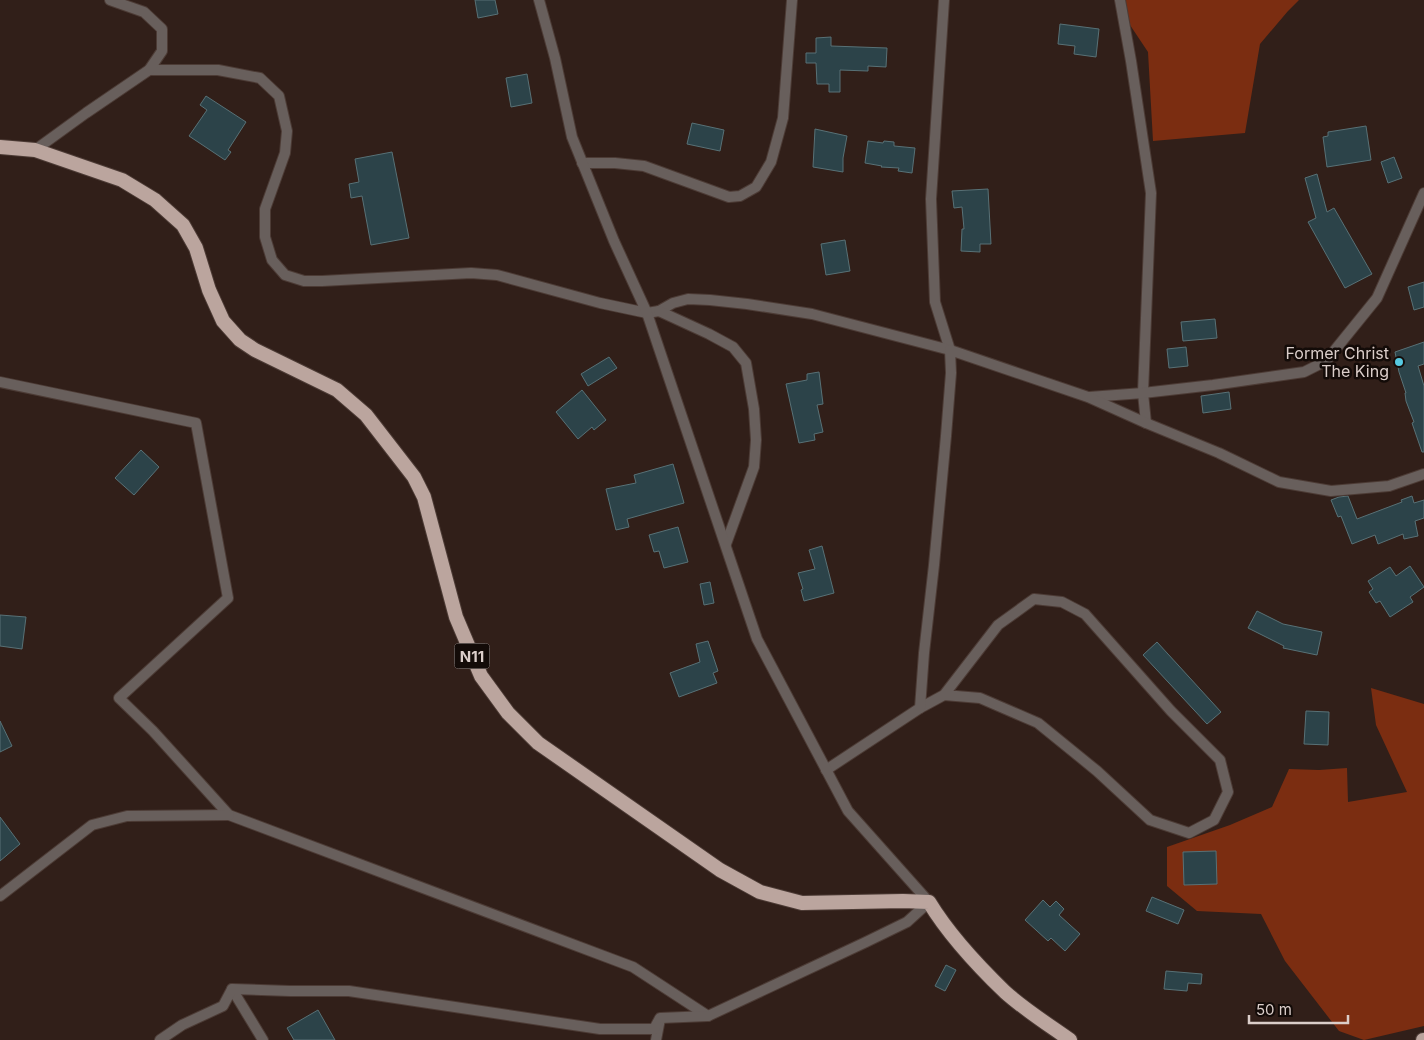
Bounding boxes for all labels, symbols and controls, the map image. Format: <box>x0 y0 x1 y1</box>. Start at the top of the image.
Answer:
place label: Former Christ The King <box>1285 343 1389 381</box>
marker: Former Christ The King <box>1393 356 1405 368</box>
road number: N11 <box>454 644 490 668</box>
scale bar <box>1249 992 1348 1024</box>
text: 50 m <box>1256 1000 1292 1019</box>

